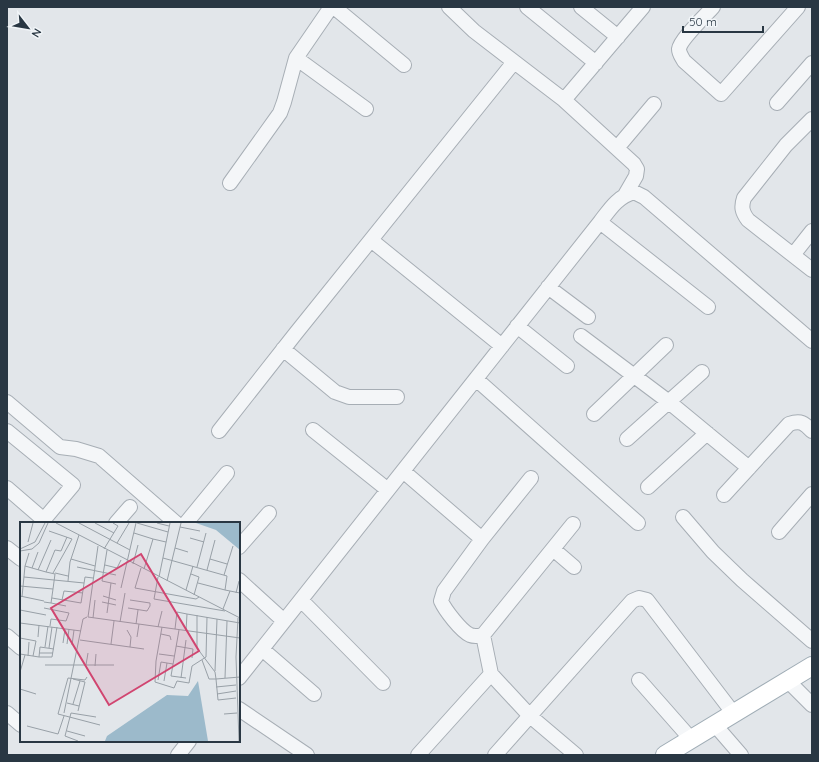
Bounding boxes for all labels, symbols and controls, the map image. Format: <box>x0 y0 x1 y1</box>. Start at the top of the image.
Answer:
north arrow <box>8 8 48 48</box>
scale bar <box>683 8 763 34</box>
text: 50 m <box>689 14 717 29</box>
text: N <box>28 26 45 40</box>
inset map <box>20 522 240 742</box>

